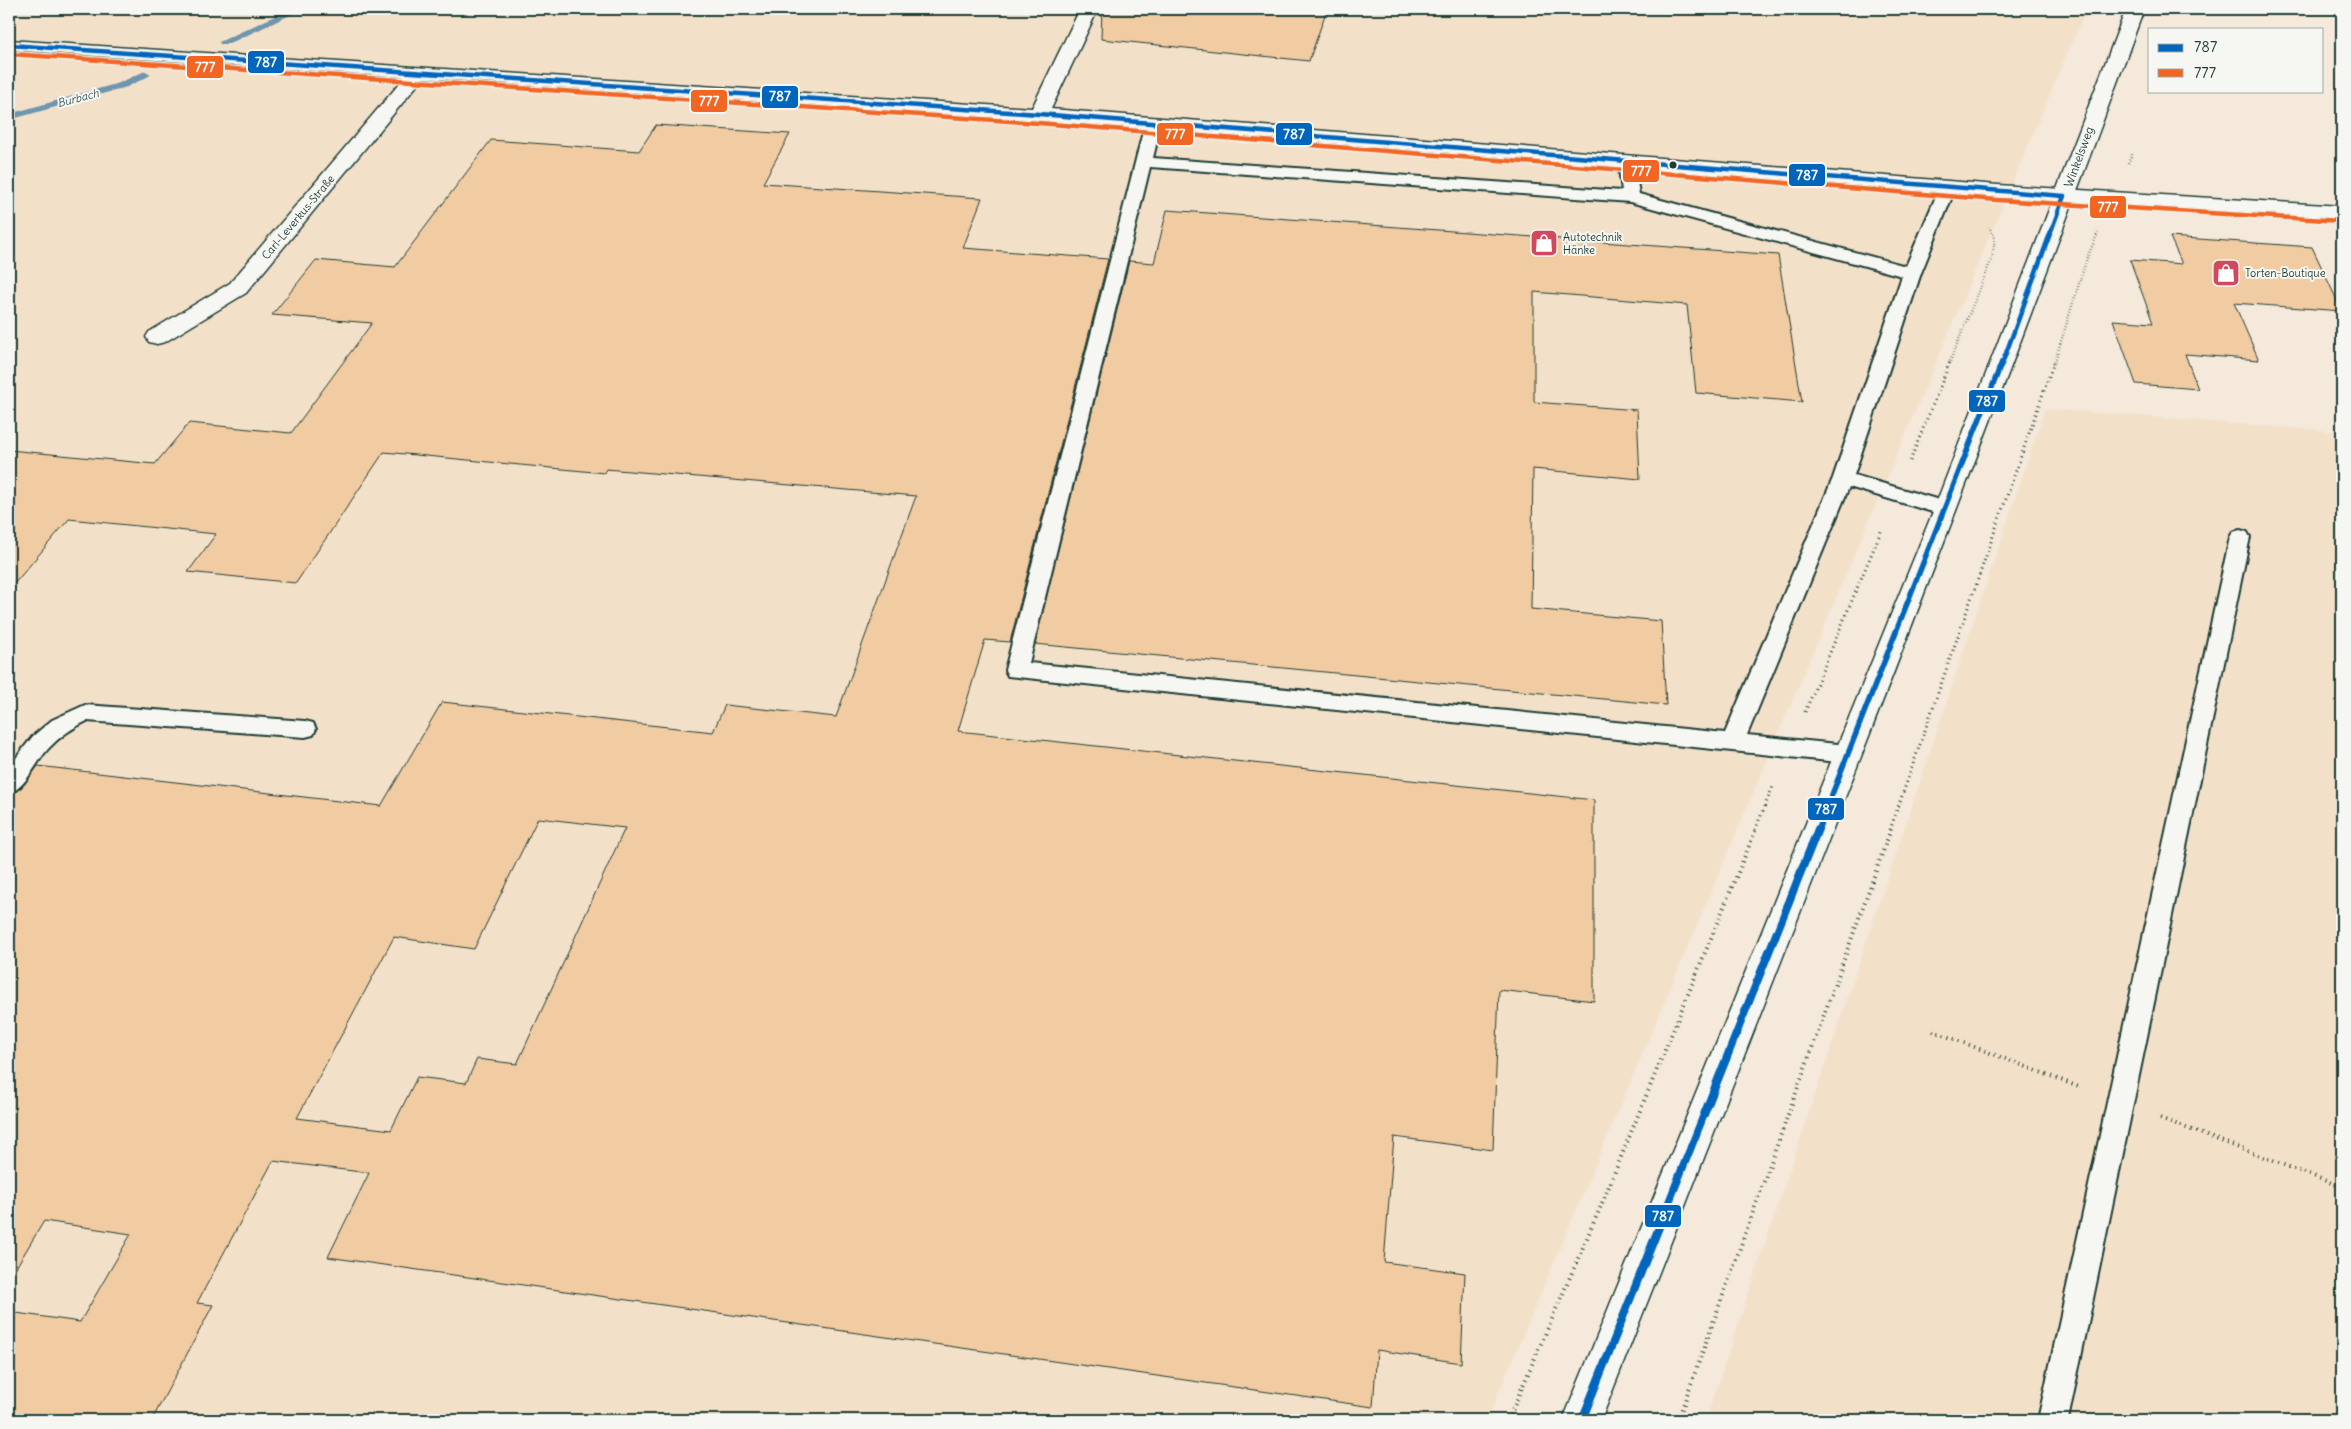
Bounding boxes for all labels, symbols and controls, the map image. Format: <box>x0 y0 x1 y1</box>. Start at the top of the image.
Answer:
legend <box>2148 28 2324 92</box>
text: 787 <box>2194 37 2217 56</box>
line badge: 787 <box>247 50 285 74</box>
text: 787 <box>255 53 277 71</box>
line badge: 777 <box>186 55 224 79</box>
text: 777 <box>195 58 215 76</box>
text: 777 <box>2194 63 2216 82</box>
line badge: 787 <box>761 85 799 109</box>
water label: Burbach <box>56 86 101 110</box>
text: 787 <box>769 87 791 105</box>
line badge: 777 <box>690 89 728 113</box>
text: 777 <box>699 92 719 110</box>
line badge: 777 <box>1156 122 1194 146</box>
line badge: 787 <box>1275 122 1313 146</box>
street label: Winkelsweg <box>2061 124 2096 189</box>
text: 777 <box>1165 125 1185 143</box>
text: 787 <box>1283 125 1305 143</box>
line badge: 777 <box>1622 159 1660 183</box>
unlabelled marker <box>1668 160 1678 170</box>
text: 777 <box>1631 162 1651 180</box>
line badge: 787 <box>1788 163 1826 187</box>
text: 787 <box>1796 166 1818 184</box>
street label: Carl-Leverkus-Straße <box>259 172 337 262</box>
line badge: 777 <box>2089 195 2127 219</box>
text: 777 <box>2098 198 2118 216</box>
shop icon: Autotechnik Hänke <box>1529 228 1559 258</box>
place label: Autotechnik Hänke <box>1563 230 1623 257</box>
shop icon: Torten-Boutique <box>2211 258 2241 288</box>
place label: Torten-Boutique <box>2245 266 2326 280</box>
line badge: 787 <box>1968 389 2006 413</box>
text: 787 <box>1976 392 1998 410</box>
line badge: 787 <box>1807 797 1845 821</box>
text: 787 <box>1815 800 1837 818</box>
line badge: 787 <box>1644 1204 1682 1228</box>
text: 787 <box>1652 1207 1674 1225</box>

